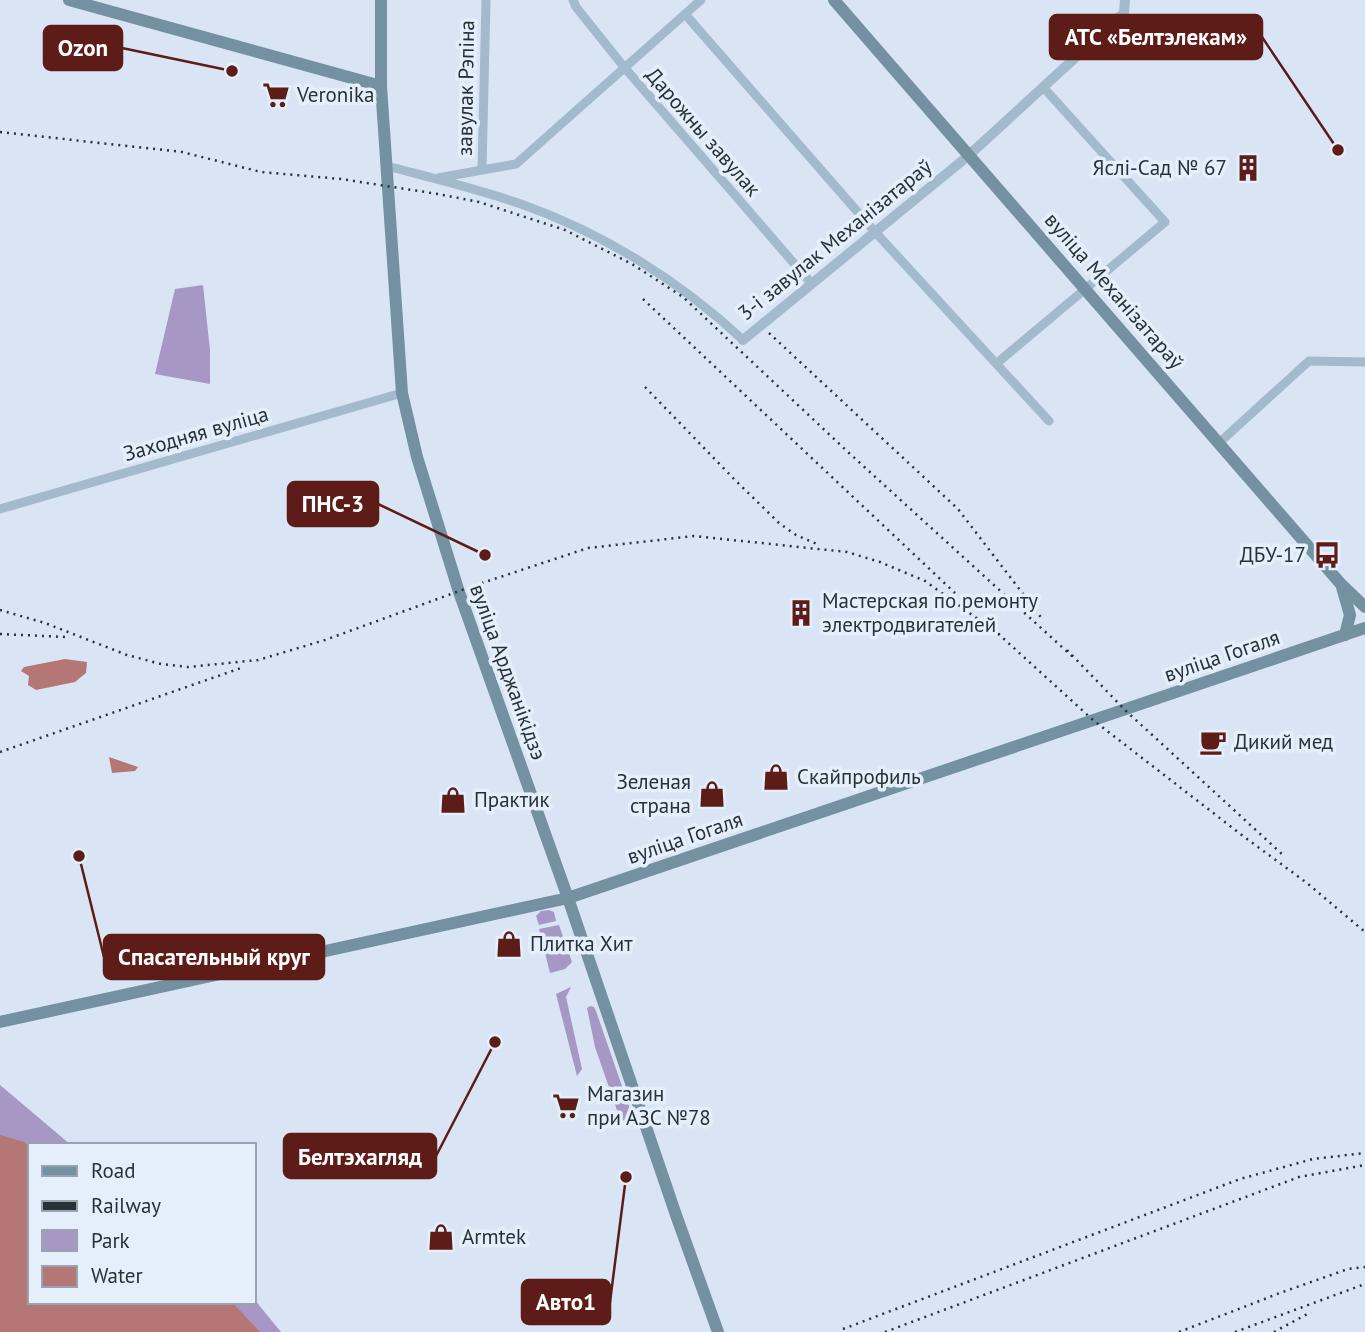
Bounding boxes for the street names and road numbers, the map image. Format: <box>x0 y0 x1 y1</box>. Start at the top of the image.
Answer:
street label: завулак Рэпіна <box>451 20 480 156</box>
street label: Дарожны завулак <box>640 62 767 202</box>
street label: 3-і завулак Механізатараў <box>732 153 937 326</box>
street label: вуліца Механізатараў <box>1039 207 1190 375</box>
street label: Заходняя вуліца <box>120 400 271 467</box>
street label: вуліца Арджанікідзэ <box>464 580 553 763</box>
street label: вуліца Гогаля <box>1160 623 1283 688</box>
street label: вуліца Гогаля <box>623 805 746 870</box>

